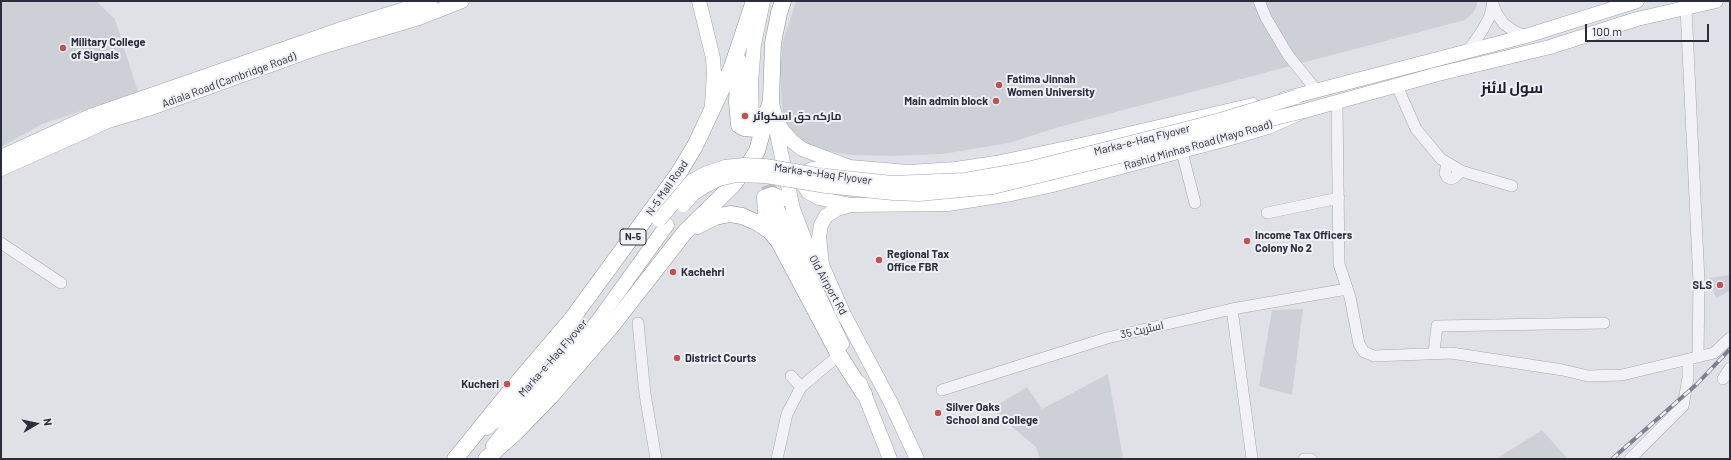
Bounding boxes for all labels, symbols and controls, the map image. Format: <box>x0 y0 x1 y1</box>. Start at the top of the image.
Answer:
scale bar <box>1587 16 1711 42</box>
text: 100 m <box>1592 24 1622 38</box>
place label: Military College of Signals <box>71 35 146 61</box>
marker: Military College of Signals <box>58 43 68 53</box>
street label: Adiala Road (Cambridge Road) <box>160 50 298 110</box>
place label: Fatima Jinnah Women University <box>1007 72 1095 98</box>
district label: سول لائنز <box>1481 79 1543 97</box>
marker: Fatima Jinnah Women University <box>994 80 1004 90</box>
place label: Main admin block <box>904 94 988 108</box>
marker: Main admin block <box>991 96 1001 106</box>
place label: مارکہ حق اسکوائر <box>753 109 841 123</box>
marker: مارکہ حق اسکوائر <box>740 111 750 121</box>
street label: Rashid Minhas Road (Mayo Road) <box>1123 118 1273 172</box>
street label: Marka-e-Haq Flyover <box>1093 122 1191 158</box>
street label: N-5 Mall Road <box>643 158 691 218</box>
street label: Marka-e-Haq Flyover <box>773 161 873 187</box>
place label: Income Tax Officers Colony No 2 <box>1255 228 1352 254</box>
road number: N-5 <box>620 229 646 245</box>
marker: Income Tax Officers Colony No 2 <box>1242 236 1252 246</box>
place label: Regional Tax Office FBR <box>887 247 949 273</box>
street label: Old Airport Rd <box>806 253 850 317</box>
marker: Regional Tax Office FBR <box>874 255 884 265</box>
place label: Kachehri <box>681 265 725 279</box>
marker: Kachehri <box>668 267 678 277</box>
place label: SLS <box>1693 278 1712 292</box>
marker: SLS <box>1715 280 1725 290</box>
street label: Marka-e-Haq Flyover <box>516 317 590 399</box>
street label: اسٹریٹ 35 <box>1119 319 1165 341</box>
place label: District Courts <box>685 351 756 365</box>
marker: District Courts <box>672 353 682 363</box>
place label: Kucheri <box>461 377 499 391</box>
marker: Kucheri <box>502 379 512 389</box>
place label: Silver Oaks School and College <box>946 400 1038 426</box>
north arrow <box>16 404 56 444</box>
marker: Silver Oaks School and College <box>933 408 943 418</box>
text: N <box>41 417 55 427</box>

